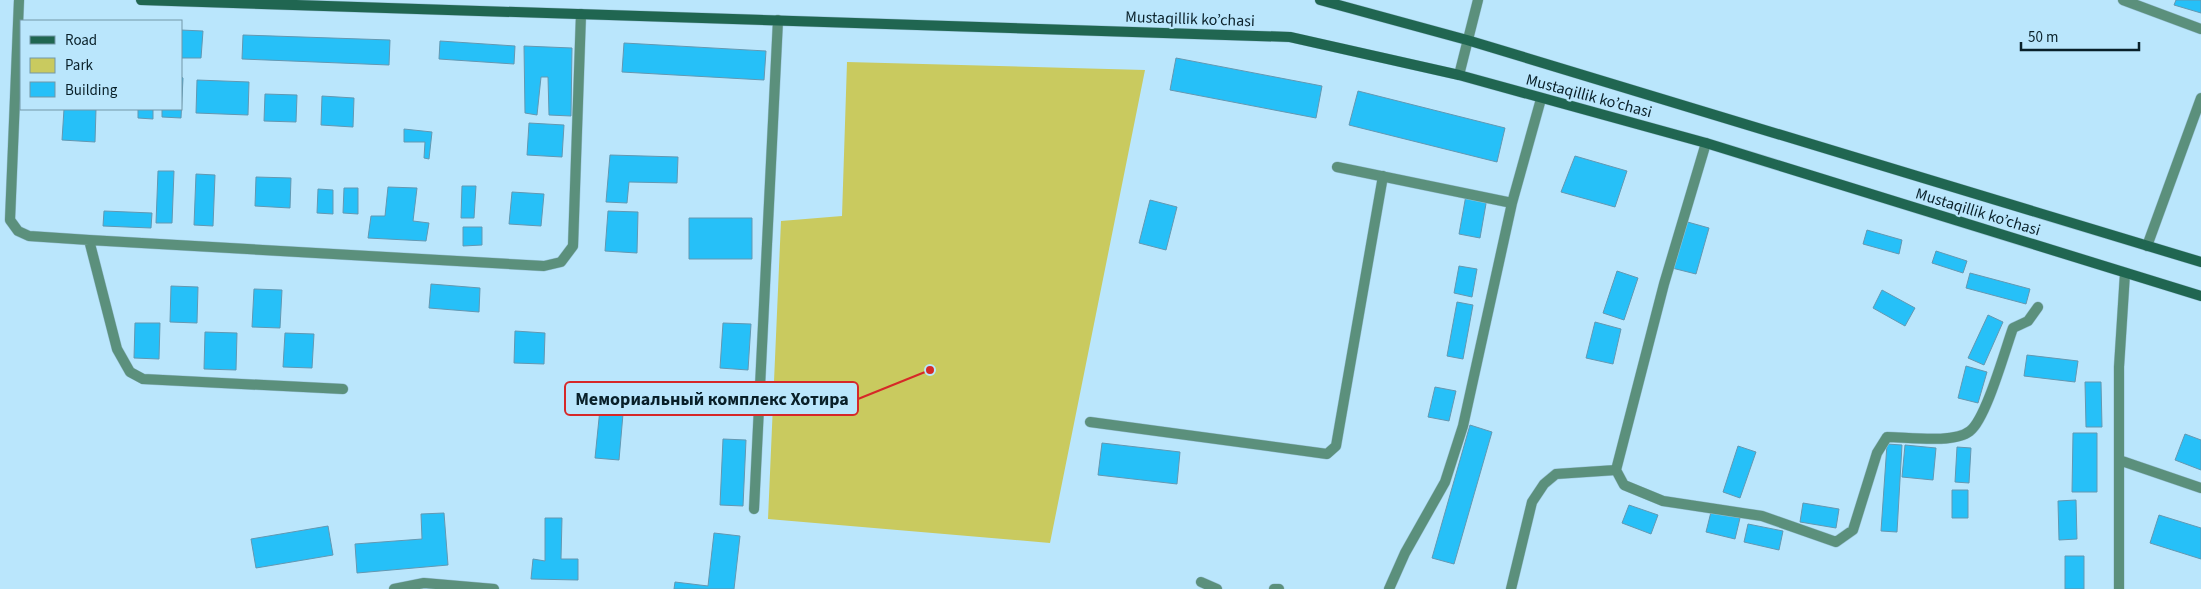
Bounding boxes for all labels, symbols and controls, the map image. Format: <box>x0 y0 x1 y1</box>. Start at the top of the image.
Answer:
street label: Mustaqillik ko’chasi <box>1125 6 1255 32</box>
legend <box>20 20 182 110</box>
scale bar <box>2021 20 2138 52</box>
text: 50 m <box>2028 27 2058 48</box>
text: Road <box>65 30 97 51</box>
text: Park <box>65 55 94 76</box>
street label: Mustaqillik ko’chasi <box>1524 69 1654 123</box>
text: Building <box>65 80 118 101</box>
street label: Mustaqillik ko’chasi <box>1913 183 2043 241</box>
callout: Мемориальный комплекс Хотира <box>565 382 858 415</box>
text: Мемориальный комплекс Хотира <box>575 387 849 412</box>

